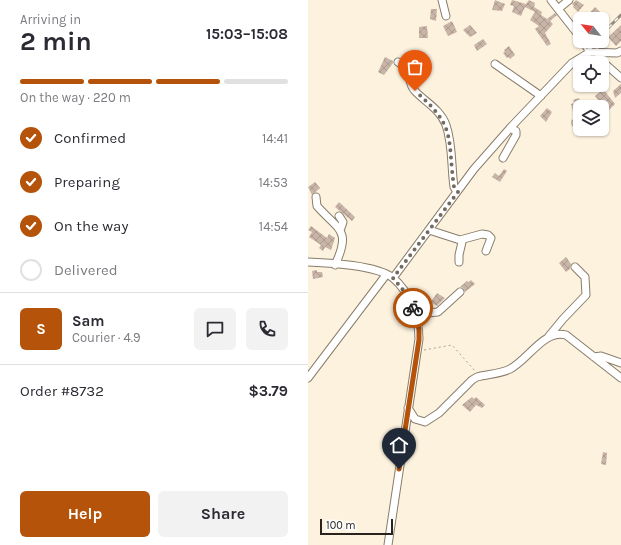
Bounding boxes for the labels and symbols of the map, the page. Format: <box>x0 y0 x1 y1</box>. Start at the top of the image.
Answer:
north arrow <box>573 12 609 48</box>
pin <box>398 50 432 91</box>
courier <box>393 288 433 328</box>
pin <box>382 428 416 469</box>
scale bar <box>320 517 393 536</box>

